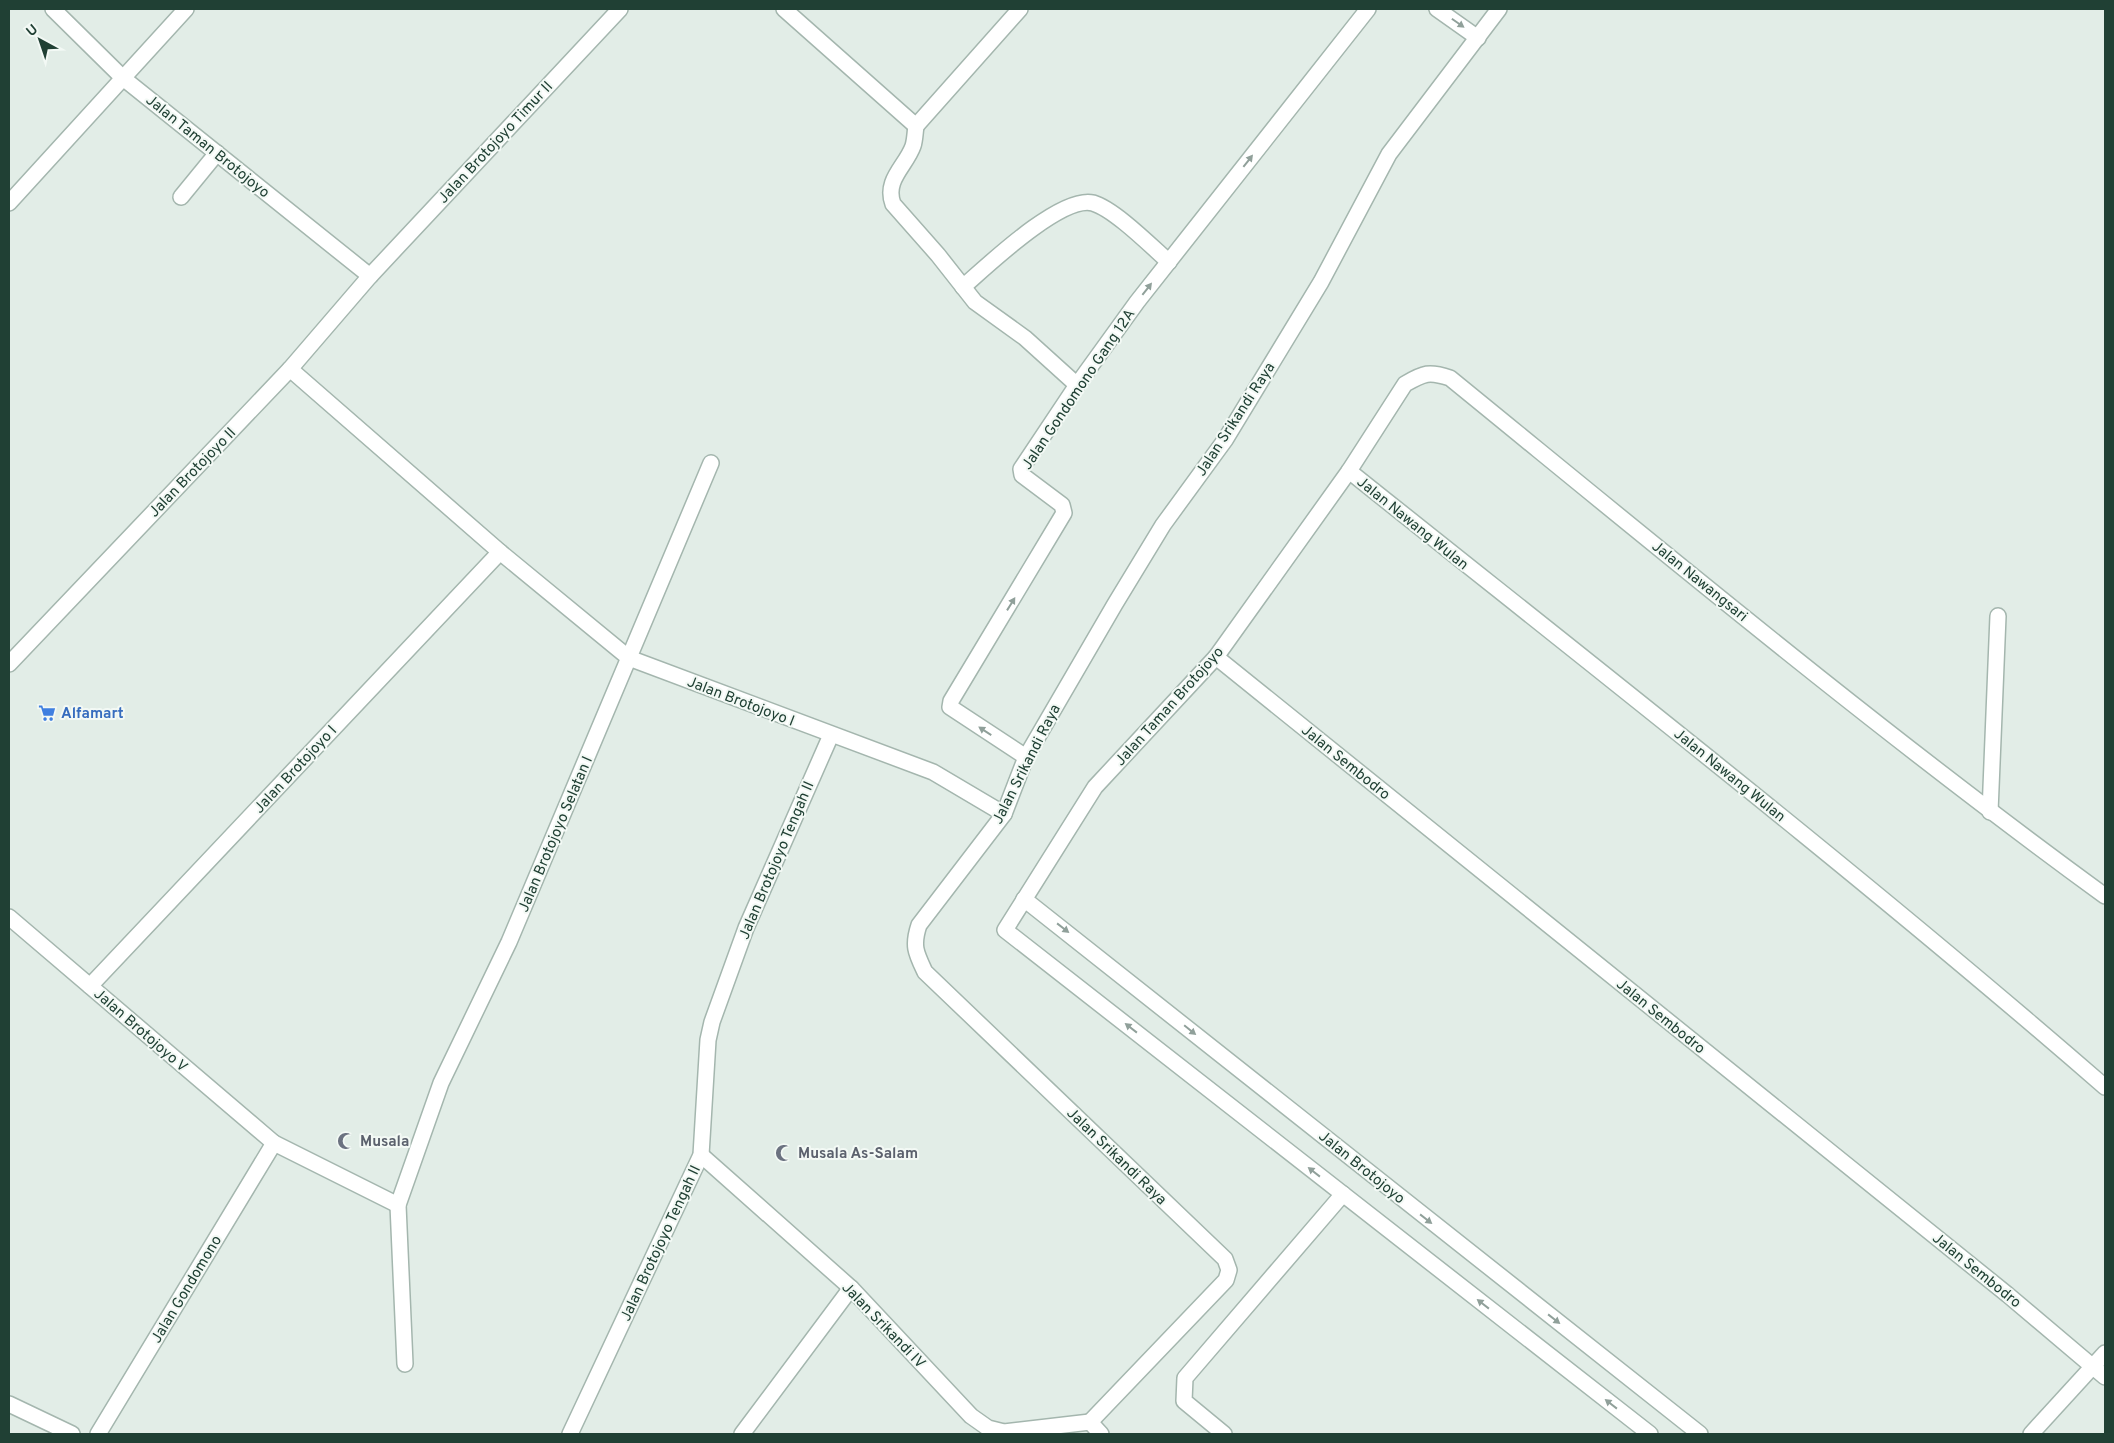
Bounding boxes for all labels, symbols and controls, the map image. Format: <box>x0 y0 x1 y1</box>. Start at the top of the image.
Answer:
north arrow <box>15 15 65 65</box>
one-way arrow <box>1451 18 1465 28</box>
text: U <box>23 21 42 41</box>
street label: Jalan Brotojoyo Timur II <box>434 78 558 208</box>
street label: Jalan Taman Brotojoyo <box>141 91 273 203</box>
one-way arrow <box>1242 155 1253 168</box>
one-way arrow <box>1142 283 1153 296</box>
street label: Jalan Gondomono Gang 12A <box>1018 306 1140 474</box>
street label: Jalan Srikandi Raya <box>1192 359 1280 480</box>
street label: Jalan Brotojoyo II <box>145 424 241 522</box>
street label: Jalan Nawang Wulan <box>1352 473 1472 575</box>
street label: Jalan Nawangsari <box>1647 538 1751 627</box>
one-way arrow <box>1006 597 1016 610</box>
street label: Jalan Taman Brotojoyo <box>1112 643 1229 771</box>
street label: Jalan Brotojoyo I <box>684 673 797 732</box>
street label: Jalan Srikandi Raya <box>989 702 1066 828</box>
supermarket icon: Alfamart <box>37 703 57 723</box>
place label: Alfamart <box>61 705 124 724</box>
street label: Jalan Sembodro <box>1297 721 1393 805</box>
street label: Jalan Brotojoyo I <box>250 722 342 818</box>
street label: Jalan Nawang Wulan <box>1669 725 1789 827</box>
one-way arrow <box>978 726 992 736</box>
street label: Jalan Brotojoyo Selatan I <box>515 754 598 915</box>
street label: Jalan Brotojoyo Tengah II <box>735 779 819 942</box>
one-way arrow <box>1056 923 1069 934</box>
street label: Jalan Sembodro <box>1612 975 1708 1059</box>
street label: Jalan Brotojoyo V <box>89 985 191 1077</box>
one-way arrow <box>1125 1023 1138 1034</box>
one-way arrow <box>1183 1024 1196 1035</box>
street label: Jalan Srikandi Raya <box>1062 1104 1170 1210</box>
street label: Jalan Brotojoyo <box>1314 1127 1408 1209</box>
mosque icon: Musala <box>336 1131 356 1151</box>
place label: Musala <box>360 1133 409 1152</box>
mosque icon: Musala As-Salam <box>774 1143 794 1163</box>
place label: Musala As-Salam <box>798 1145 918 1164</box>
street label: Jalan Brotojoyo Tengah II <box>617 1163 706 1325</box>
one-way arrow <box>1308 1166 1321 1177</box>
one-way arrow <box>1420 1213 1433 1224</box>
street label: Jalan Sembodro <box>1928 1229 2024 1313</box>
street label: Jalan Gondomono <box>148 1232 227 1347</box>
street label: Jalan Srikandi IV <box>837 1279 929 1373</box>
one-way arrow <box>1476 1299 1490 1309</box>
one-way arrow <box>1547 1314 1560 1325</box>
one-way arrow <box>1605 1399 1618 1410</box>

